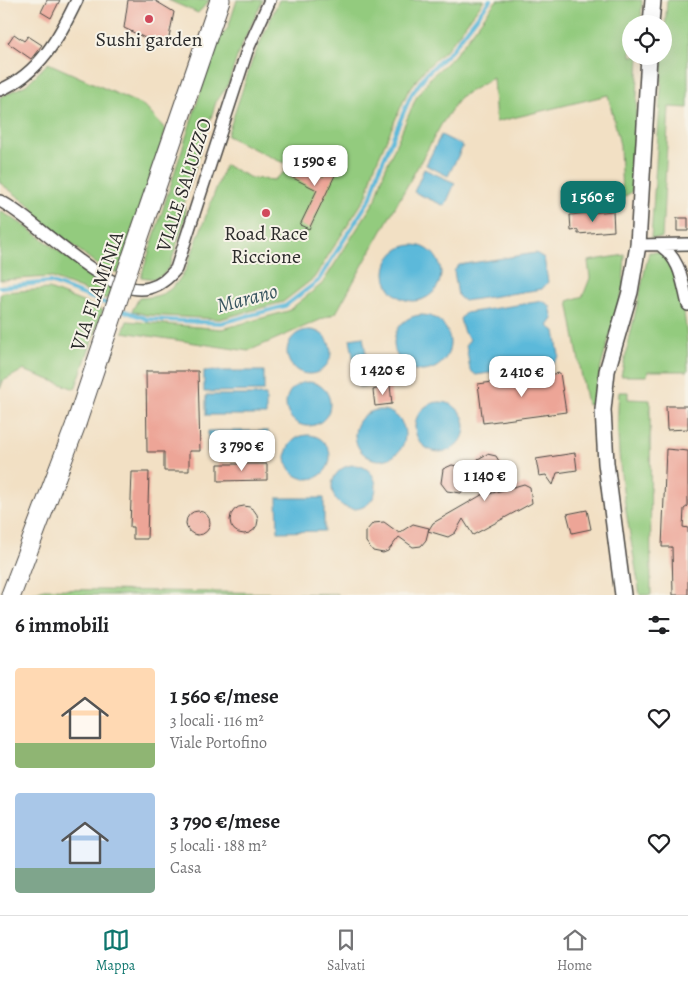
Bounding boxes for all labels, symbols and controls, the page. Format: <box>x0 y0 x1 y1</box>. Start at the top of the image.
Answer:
marker: Sushi garden <box>143 13 155 25</box>
map controls <box>622 15 672 65</box>
button: locate <box>622 15 672 65</box>
place label: Sushi garden <box>96 26 203 53</box>
street label: VIALE SALUZZO <box>149 115 218 256</box>
pin: 1 590 € <box>269 144 361 187</box>
text: 1 590 € <box>294 150 336 172</box>
pin: 1 560 € <box>547 180 639 223</box>
text: 1 560 € <box>572 186 614 208</box>
marker: Road Race Riccione <box>260 207 272 219</box>
place label: Road Race Riccione <box>224 220 308 270</box>
street label: VIA FLAMINIA <box>64 227 130 355</box>
water label: Marano <box>213 276 281 320</box>
pin: 1 420 € <box>337 354 429 396</box>
pin: 2 410 € <box>476 356 568 398</box>
text: 1 420 € <box>361 359 405 381</box>
text: 2 410 € <box>500 361 544 383</box>
pin: 3 790 € <box>196 430 288 472</box>
text: 3 790 € <box>220 435 264 457</box>
pin: 1 140 € <box>439 460 531 502</box>
text: 1 140 € <box>464 465 506 487</box>
text: 6 immobili <box>15 611 109 639</box>
icon: filters <box>645 611 673 639</box>
text: 1 560 €/mese <box>170 682 279 710</box>
icon: home <box>55 688 115 748</box>
icon: heart <box>645 704 673 732</box>
text: 3 locali · 116 m² <box>170 710 264 732</box>
text: Viale Portofino <box>170 732 267 754</box>
text: 3 790 €/mese <box>170 807 280 835</box>
icon: home <box>55 813 115 873</box>
icon: heart <box>645 829 673 857</box>
text: 5 locali · 188 m² <box>170 835 267 857</box>
text: Casa <box>170 857 201 879</box>
tab: Mappa <box>96 926 135 975</box>
tab: Salvati <box>327 926 365 975</box>
tab: Home <box>557 926 592 975</box>

